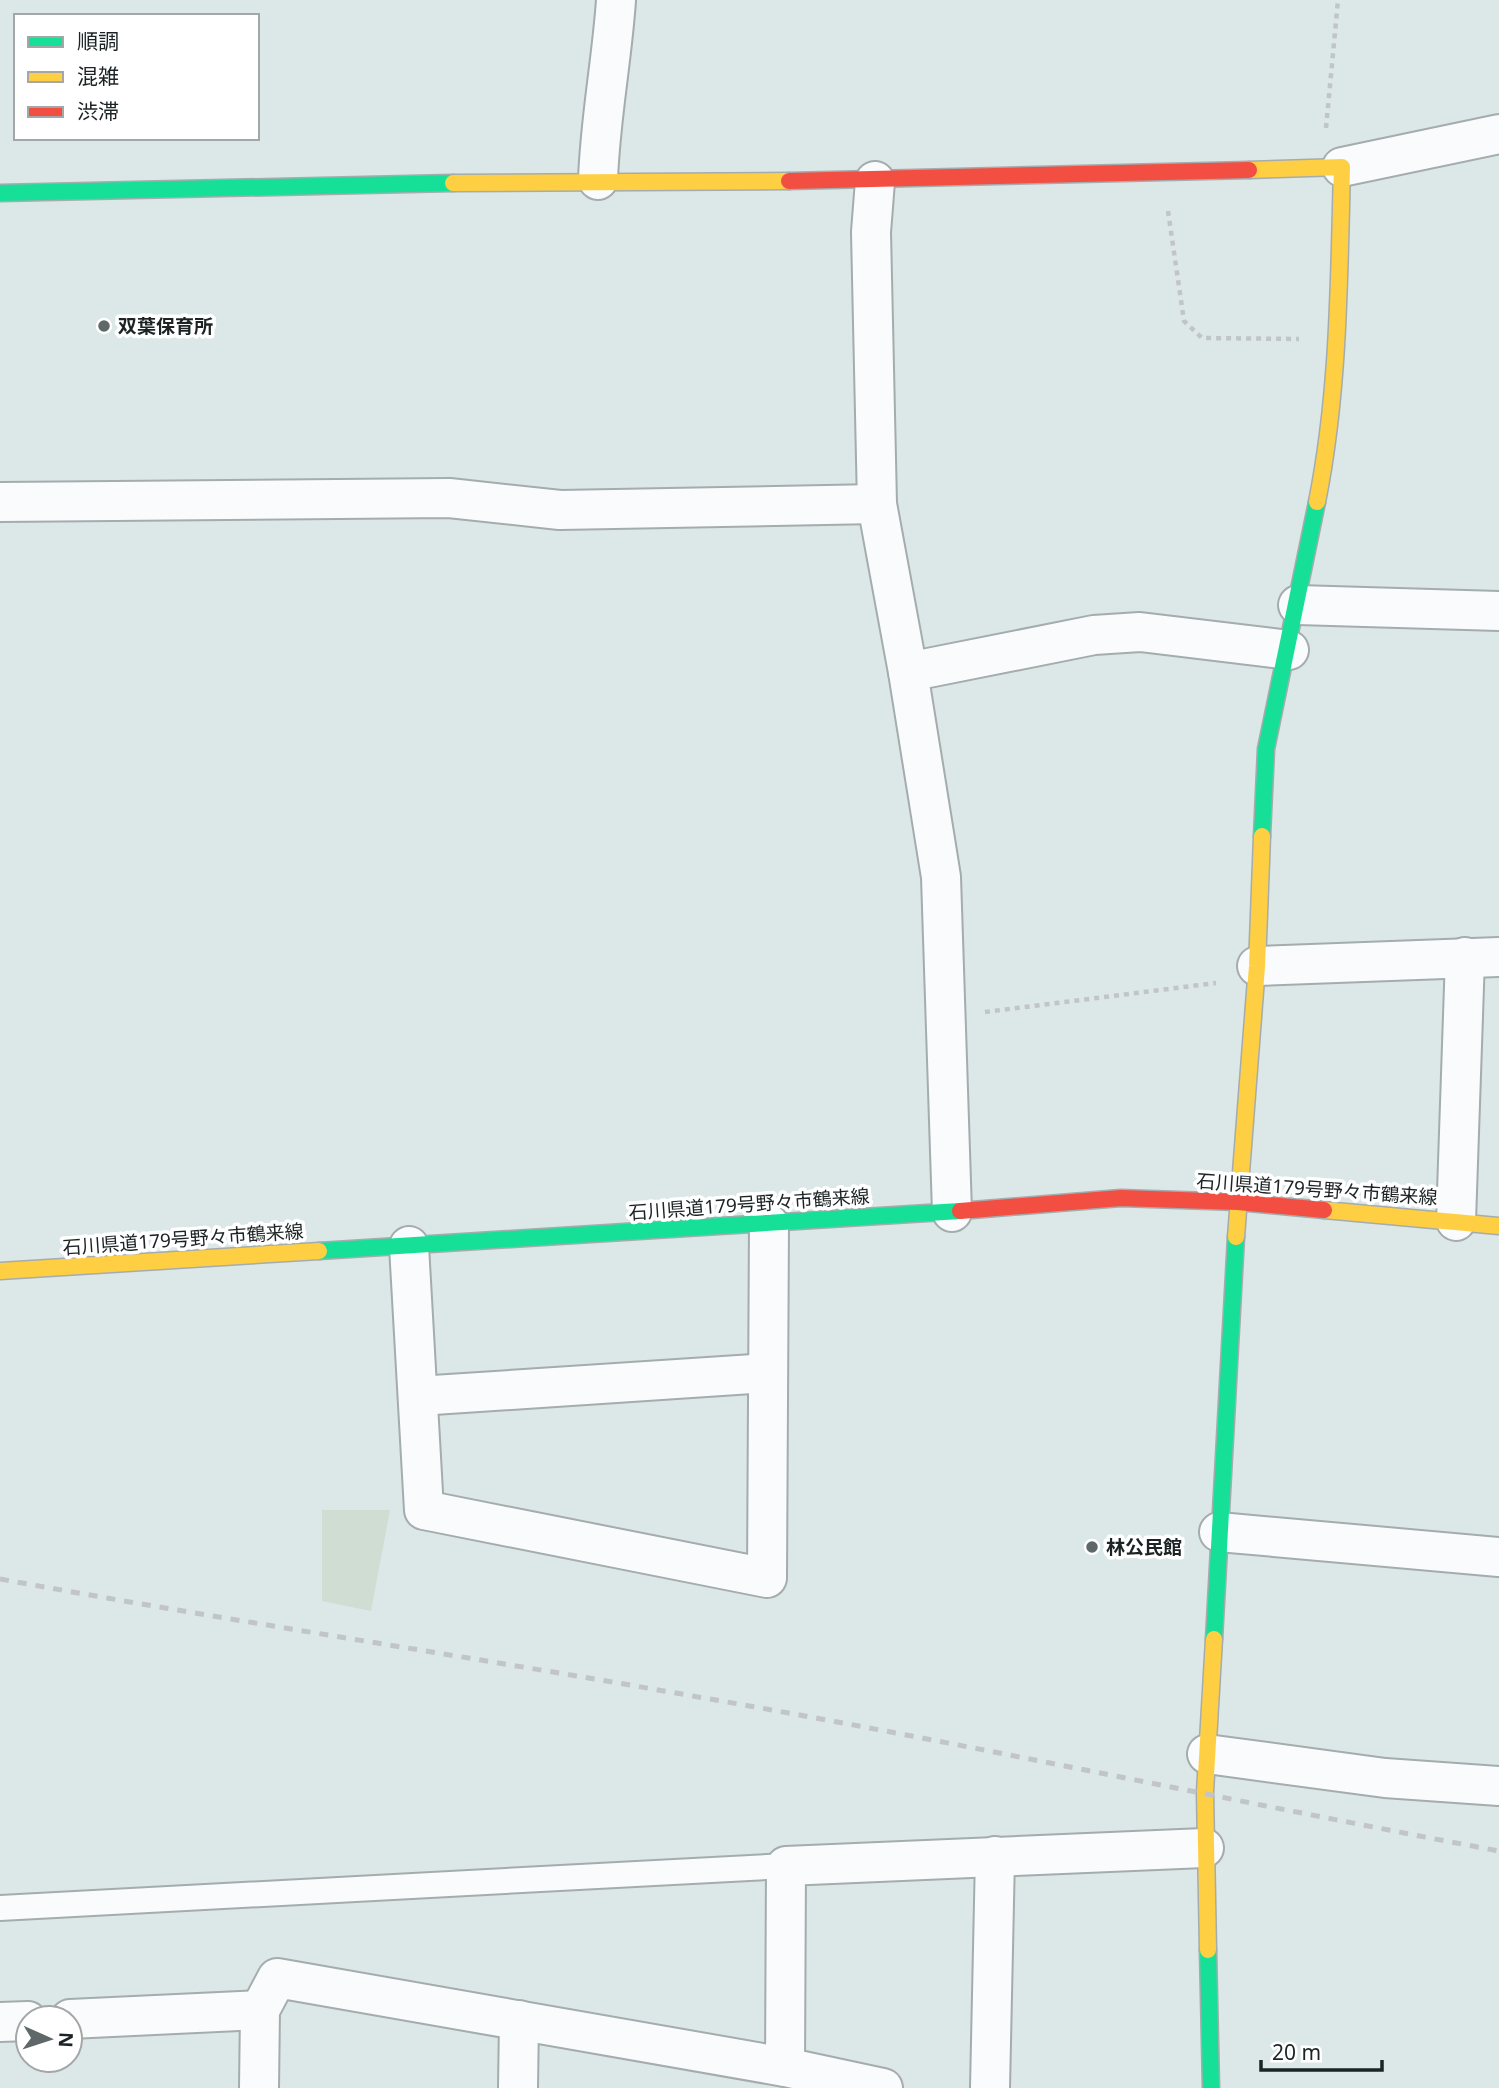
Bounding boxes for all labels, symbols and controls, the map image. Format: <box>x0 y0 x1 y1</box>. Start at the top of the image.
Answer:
legend <box>14 14 259 140</box>
text: 順調 <box>77 27 119 55</box>
text: 混雑 <box>77 62 119 90</box>
text: 渋滞 <box>77 97 119 125</box>
place label: 双葉保育所 <box>118 313 213 339</box>
marker: 双葉保育所 <box>96 318 112 334</box>
street label: 石川県道179号野々市鶴来線 <box>1196 1168 1438 1210</box>
street label: 石川県道179号野々市鶴来線 <box>628 1183 870 1225</box>
street label: 石川県道179号野々市鶴来線 <box>62 1218 304 1260</box>
place label: 林公民館 <box>1106 1534 1182 1560</box>
marker: 林公民館 <box>1084 1539 1100 1555</box>
north arrow <box>14 2004 84 2074</box>
scale bar <box>1261 2028 1382 2072</box>
text: N <box>53 2031 79 2048</box>
text: 20 m <box>1272 2038 1321 2066</box>

